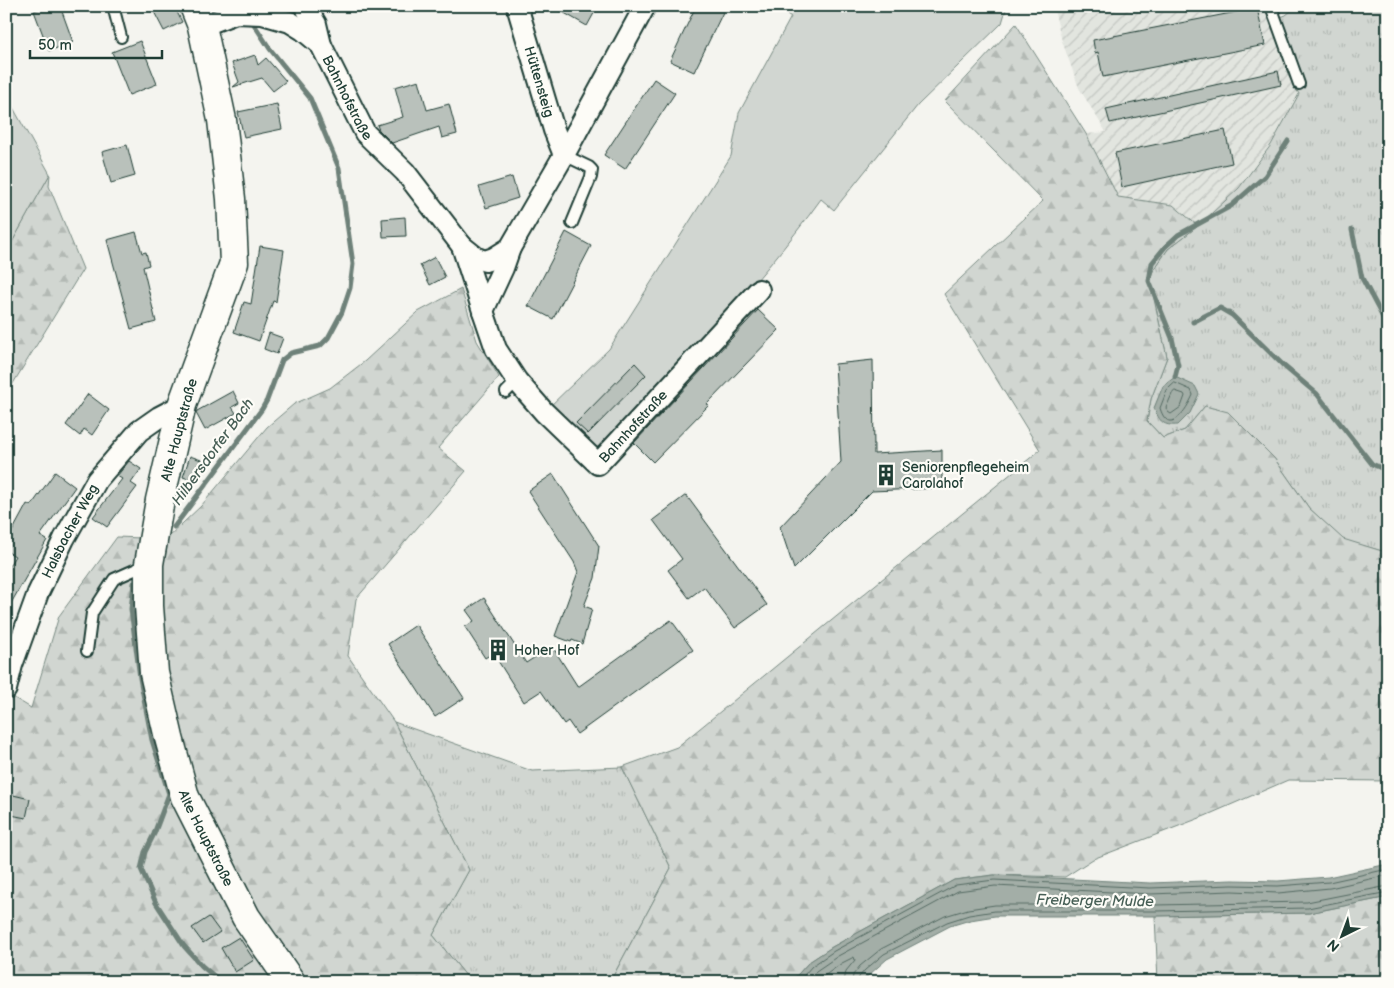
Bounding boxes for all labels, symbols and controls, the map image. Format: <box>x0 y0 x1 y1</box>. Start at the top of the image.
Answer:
scale bar <box>30 28 162 60</box>
text: 50 m <box>38 36 72 55</box>
street label: Hüttensteig <box>521 44 558 119</box>
street label: Bahnhofstraße <box>319 52 376 144</box>
street label: Alte Hauptstraße <box>157 377 201 483</box>
street label: Bahnhofstraße <box>595 386 671 466</box>
water label: Hilbersdorfer Bach <box>168 395 258 509</box>
place label: Seniorenpflegeheim Carolahof <box>902 459 1029 492</box>
building icon: Seniorenpflegeheim Carolahof <box>873 462 899 488</box>
street label: Halsbacher Weg <box>38 481 102 581</box>
building icon: Hoher Hof <box>485 637 511 663</box>
place label: Hoher Hof <box>514 642 580 659</box>
street label: Alte Hauptstraße <box>175 788 237 889</box>
water label: Freiberger Mulde <box>1036 890 1154 912</box>
north arrow <box>1316 910 1366 960</box>
text: N <box>1324 935 1343 955</box>

